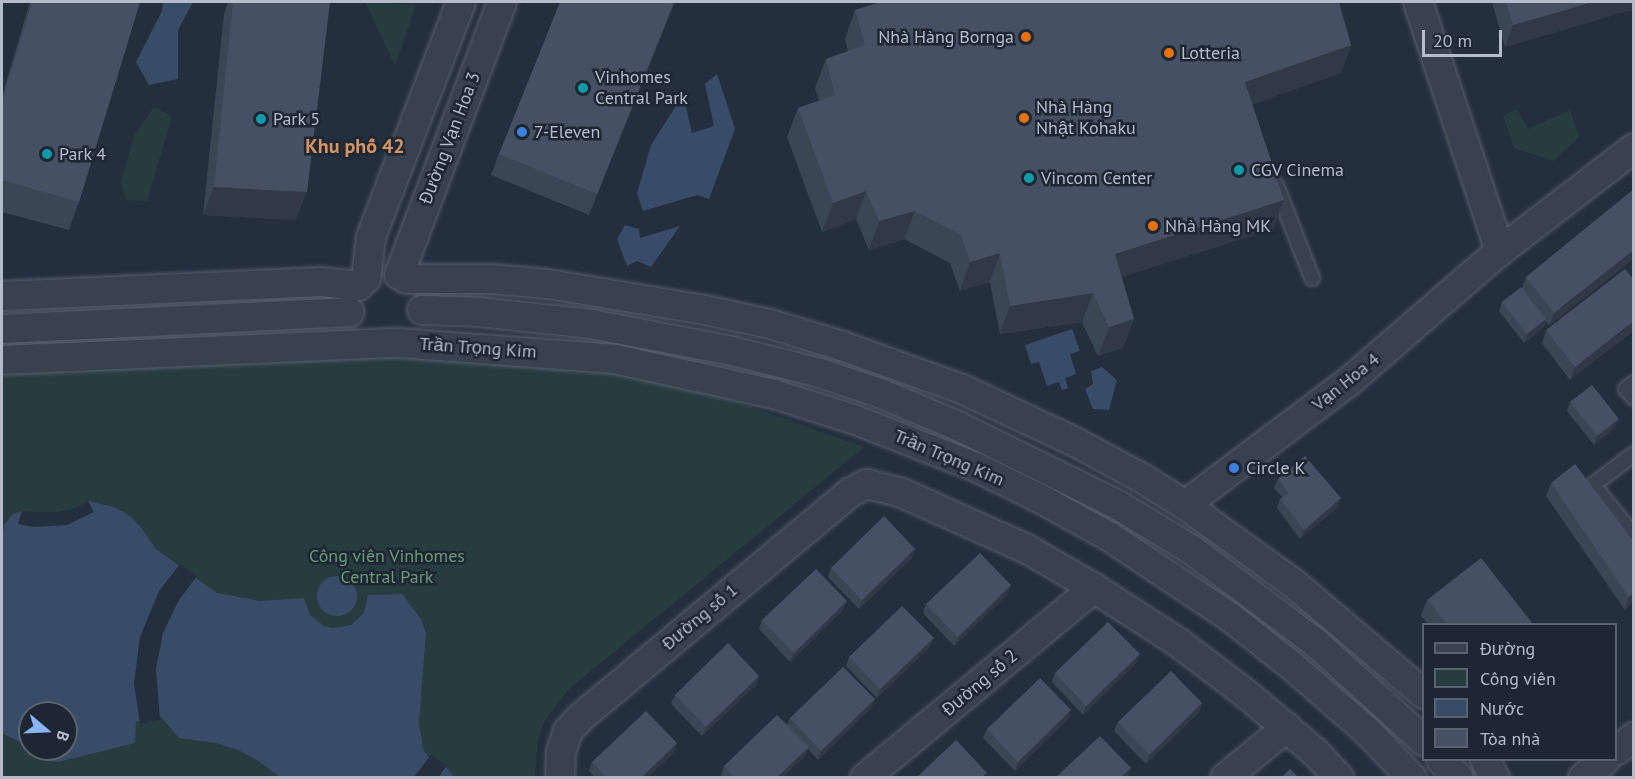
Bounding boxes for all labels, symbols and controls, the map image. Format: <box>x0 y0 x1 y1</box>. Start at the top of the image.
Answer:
scale bar <box>1425 18 1504 56</box>
place label: Nhà Hàng Bornga <box>878 26 1014 48</box>
text: 20 m <box>1433 29 1472 52</box>
marker: Nhà Hàng Bornga <box>1019 30 1033 44</box>
place label: Lotteria <box>1181 42 1240 64</box>
marker: Lotteria <box>1162 46 1176 60</box>
place label: Vinhomes Central Park <box>595 67 688 110</box>
street label: Đường Vạn Hoa 3 <box>415 69 485 207</box>
marker: Vinhomes Central Park <box>576 81 590 95</box>
place label: Nhà Hàng Nhật Kohaku <box>1036 97 1136 140</box>
place label: Park 5 <box>273 108 321 130</box>
marker: Nhà Hàng Nhật Kohaku <box>1017 111 1031 125</box>
marker: Park 5 <box>254 112 268 126</box>
place label: 7-Eleven <box>534 121 600 143</box>
marker: 7-Eleven <box>515 125 529 139</box>
district label: Khu phố 42 <box>305 134 405 158</box>
place label: Park 4 <box>59 143 107 165</box>
marker: Park 4 <box>40 147 54 161</box>
place label: CGV Cinema <box>1251 159 1344 181</box>
marker: CGV Cinema <box>1232 163 1246 177</box>
place label: Vincom Center <box>1041 167 1152 189</box>
marker: Vincom Center <box>1022 171 1036 185</box>
place label: Nhà Hàng MK <box>1165 215 1271 237</box>
marker: Nhà Hàng MK <box>1146 219 1160 233</box>
street label: Trần Trọng Kim <box>418 333 538 363</box>
street label: Vạn Hoa 4 <box>1308 348 1384 416</box>
street label: Trần Trọng Kim <box>891 425 1007 491</box>
place label: Circle K <box>1246 457 1306 479</box>
marker: Circle K <box>1227 461 1241 475</box>
park label: Công viên Vinhomes Central Park <box>309 546 465 588</box>
street label: Đường số 1 <box>658 579 742 655</box>
legend <box>1422 623 1617 761</box>
text: Đường <box>1480 637 1535 660</box>
street label: Đường số 2 <box>938 645 1022 721</box>
text: Công viên <box>1480 667 1556 690</box>
text: Nước <box>1480 697 1524 720</box>
north arrow <box>18 701 78 761</box>
text: Tòa nhà <box>1480 727 1540 750</box>
text: B <box>52 728 74 744</box>

